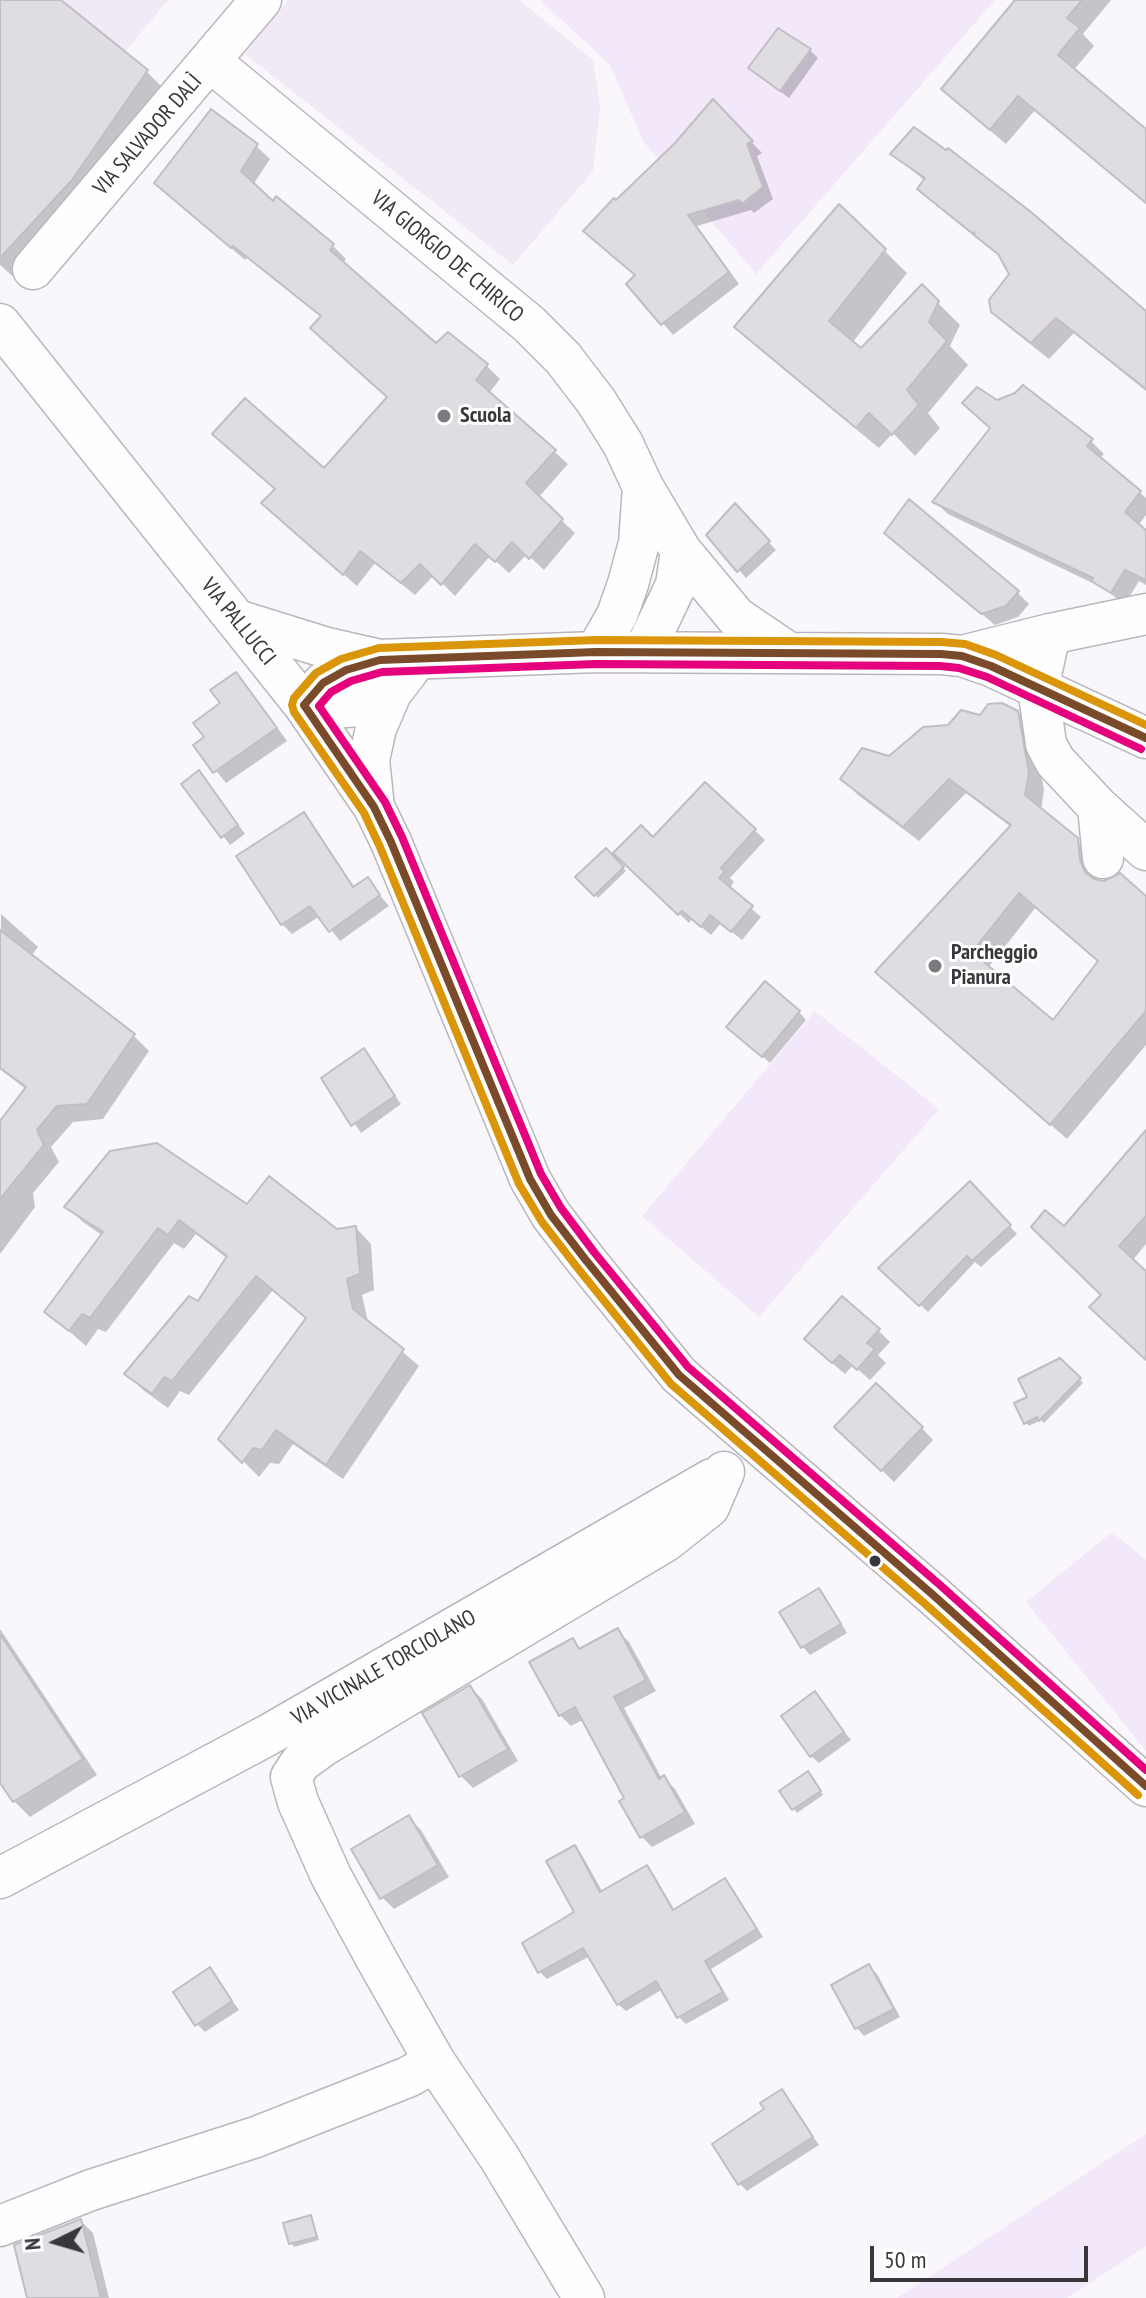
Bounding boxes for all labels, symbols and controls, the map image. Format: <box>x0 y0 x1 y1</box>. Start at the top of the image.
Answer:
street label: VIA SALVADOR DALÌ <box>88 69 208 201</box>
street label: VIA GIORGIO DE CHIRICO <box>365 185 529 329</box>
place label: Scuola <box>460 403 511 429</box>
marker: Scuola <box>435 407 453 425</box>
street label: VIA PALLUCCI <box>195 573 281 671</box>
place label: Parcheggio Pianura <box>951 940 1038 992</box>
marker: Parcheggio Pianura <box>926 957 944 975</box>
unlabelled marker <box>867 1553 883 1569</box>
street label: VIA VICINALE TORCIOLANO <box>287 1605 481 1731</box>
north arrow <box>16 2202 96 2282</box>
scale bar <box>874 2230 1092 2280</box>
text: N <box>18 2237 47 2251</box>
text: 50 m <box>884 2244 926 2275</box>

